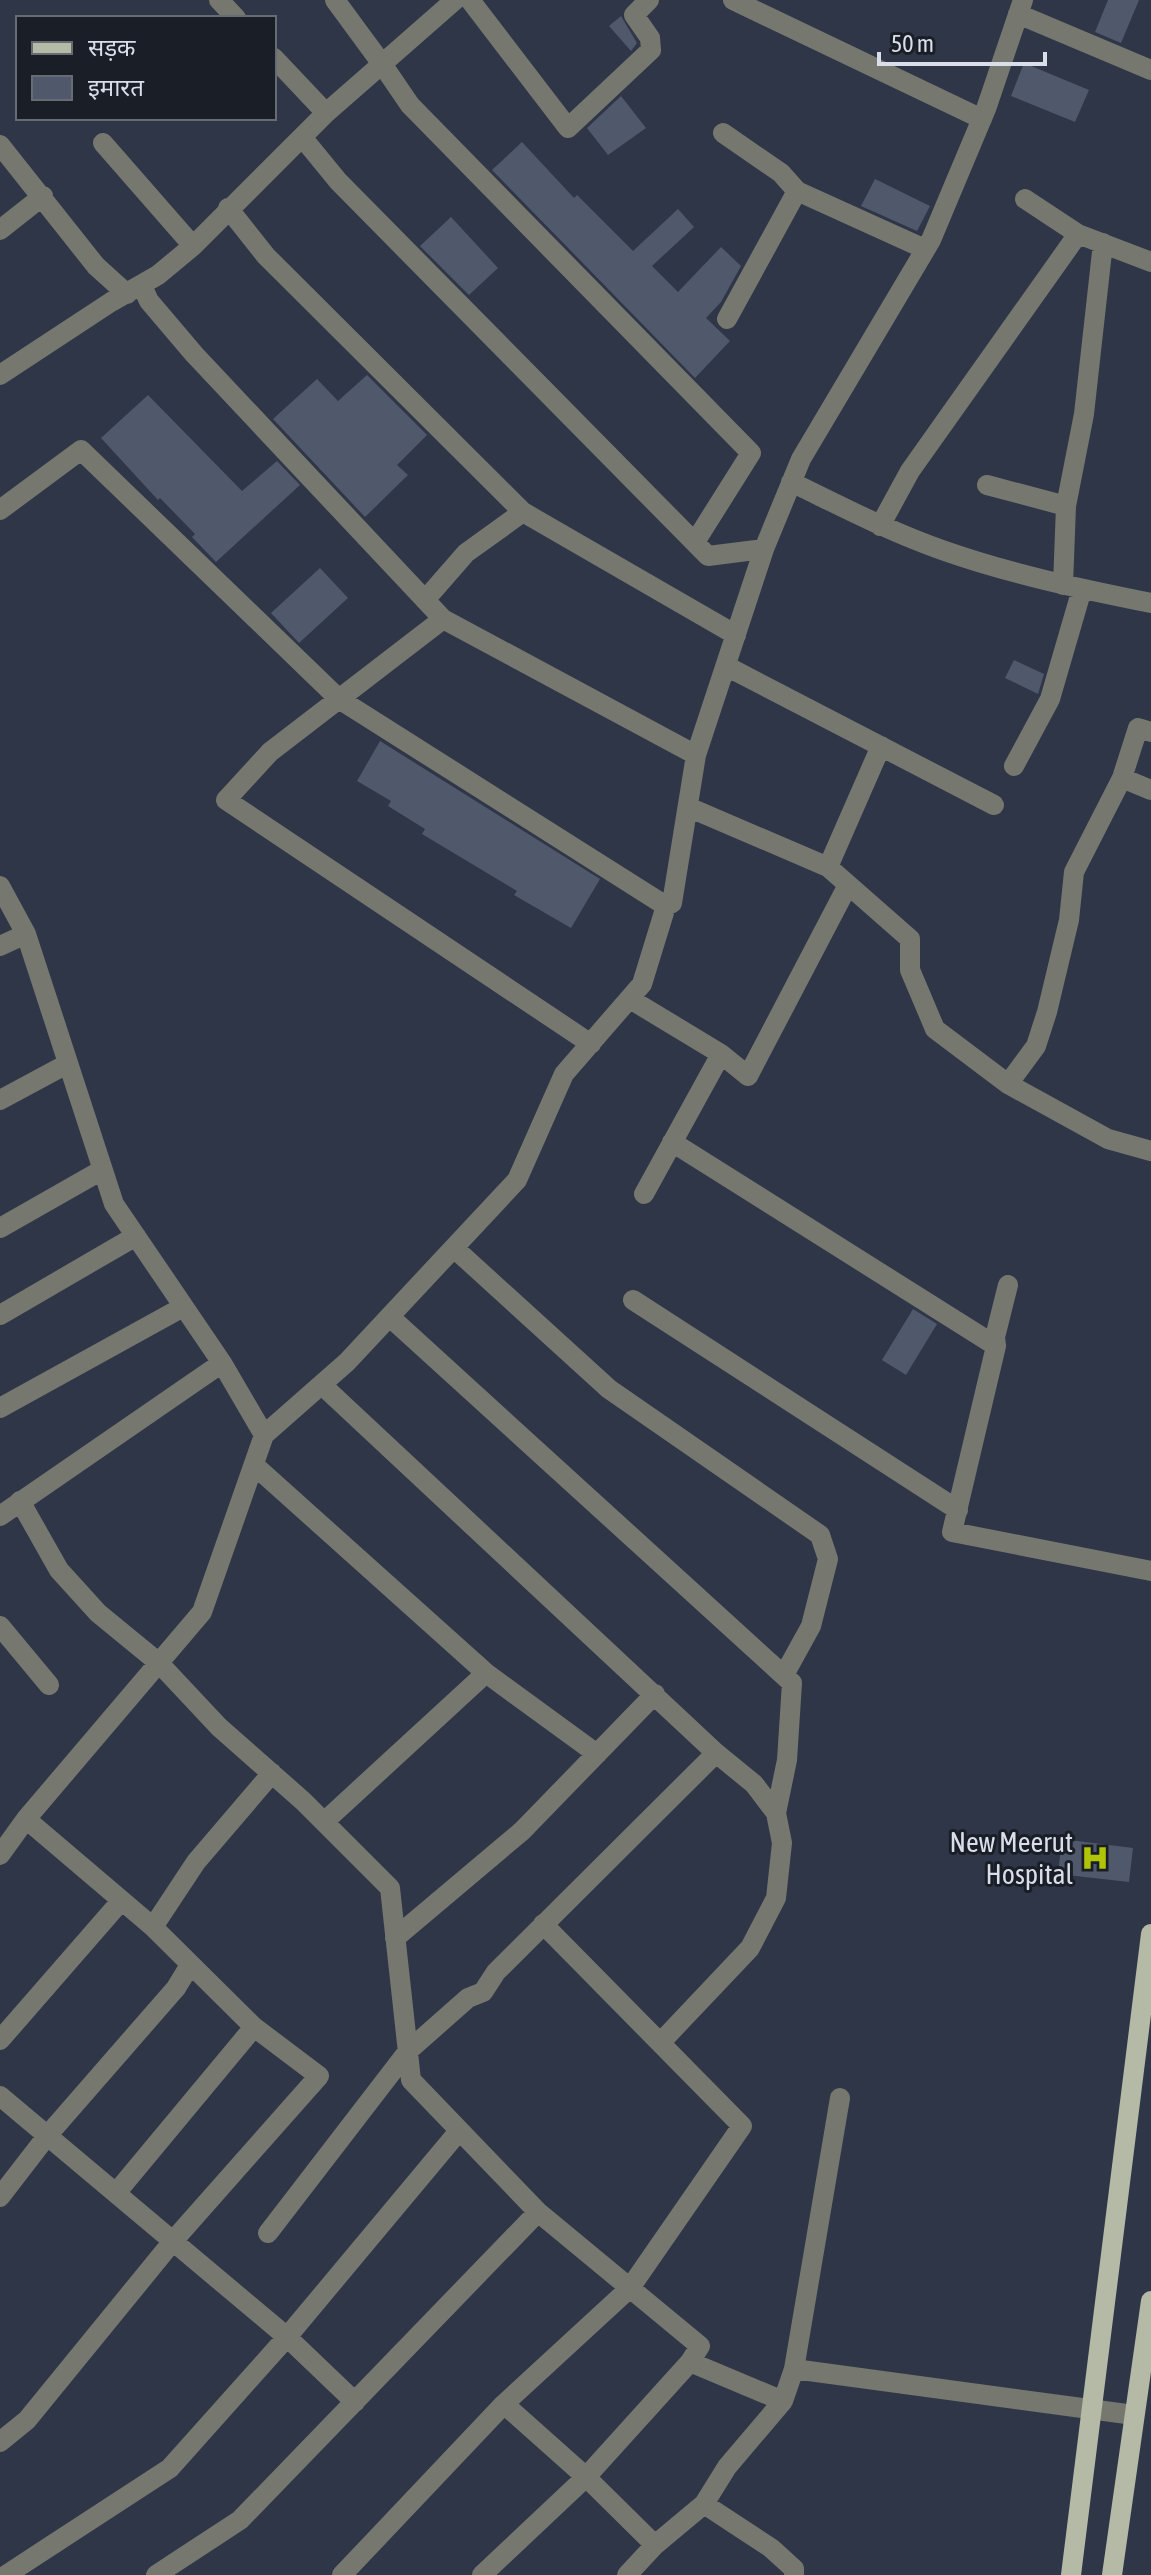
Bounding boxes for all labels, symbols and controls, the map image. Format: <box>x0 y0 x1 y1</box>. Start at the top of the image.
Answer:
legend <box>16 16 276 120</box>
scale bar <box>879 16 1045 66</box>
text: 50 m <box>891 30 934 57</box>
text: सड़क <box>88 34 136 61</box>
text: इमारत <box>88 74 145 101</box>
place label: New Meerut Hospital <box>950 1826 1074 1890</box>
hospital icon: New Meerut Hospital <box>1080 1843 1110 1873</box>

